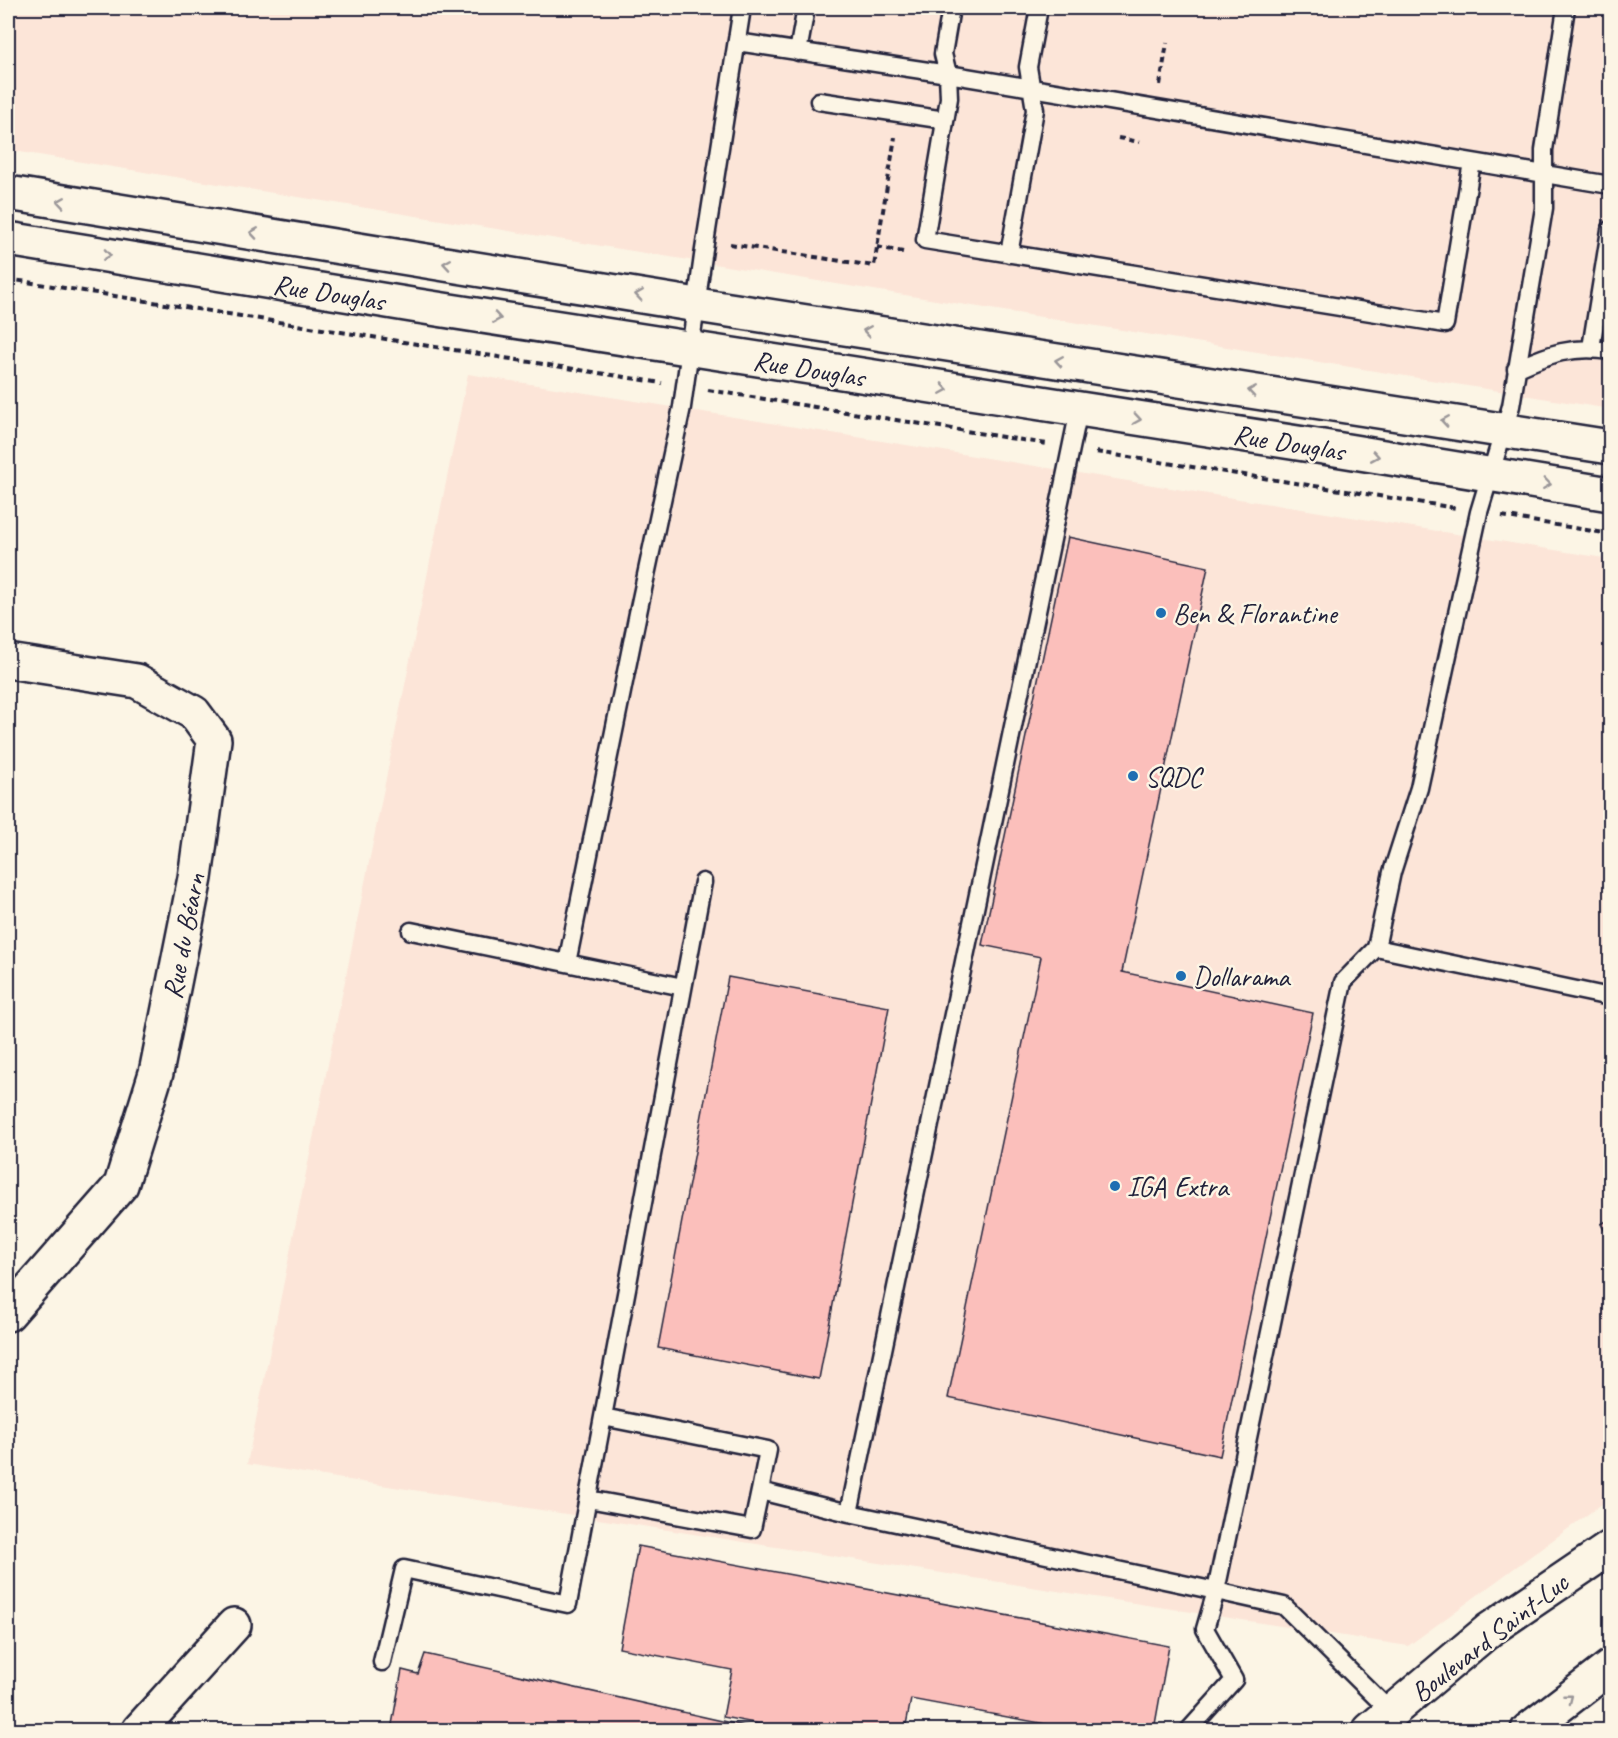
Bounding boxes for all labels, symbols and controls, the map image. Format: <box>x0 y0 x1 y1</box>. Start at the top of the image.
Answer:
one-way arrow <box>57 196 66 208</box>
one-way arrow <box>249 228 259 240</box>
one-way arrow <box>101 248 111 261</box>
one-way arrow <box>442 258 451 270</box>
street label: Rue Douglas <box>271 266 390 319</box>
one-way arrow <box>634 290 644 302</box>
one-way arrow <box>492 312 502 324</box>
one-way arrow <box>862 326 871 338</box>
street label: Rue Douglas <box>751 342 870 395</box>
one-way arrow <box>1055 356 1064 368</box>
one-way arrow <box>940 383 949 395</box>
one-way arrow <box>1247 386 1257 398</box>
one-way arrow <box>1132 412 1142 425</box>
street label: Rue Douglas <box>1231 416 1350 469</box>
one-way arrow <box>1440 416 1449 428</box>
one-way arrow <box>1369 449 1379 462</box>
one-way arrow <box>1542 478 1551 490</box>
place label: Ben & Florantine <box>1173 596 1339 631</box>
marker: Ben & Florantine <box>1154 606 1168 620</box>
place label: SQDC <box>1145 759 1204 794</box>
marker: SQDC <box>1126 769 1140 783</box>
street label: Rue du Béarn <box>154 870 213 1002</box>
place label: Dollarama <box>1193 959 1291 994</box>
marker: Dollarama <box>1174 969 1188 983</box>
place label: IGA Extra <box>1127 1169 1230 1204</box>
marker: IGA Extra <box>1108 1179 1122 1193</box>
street label: Boulevard Saint-Luc <box>1404 1564 1577 1710</box>
one-way arrow <box>1562 1695 1573 1706</box>

